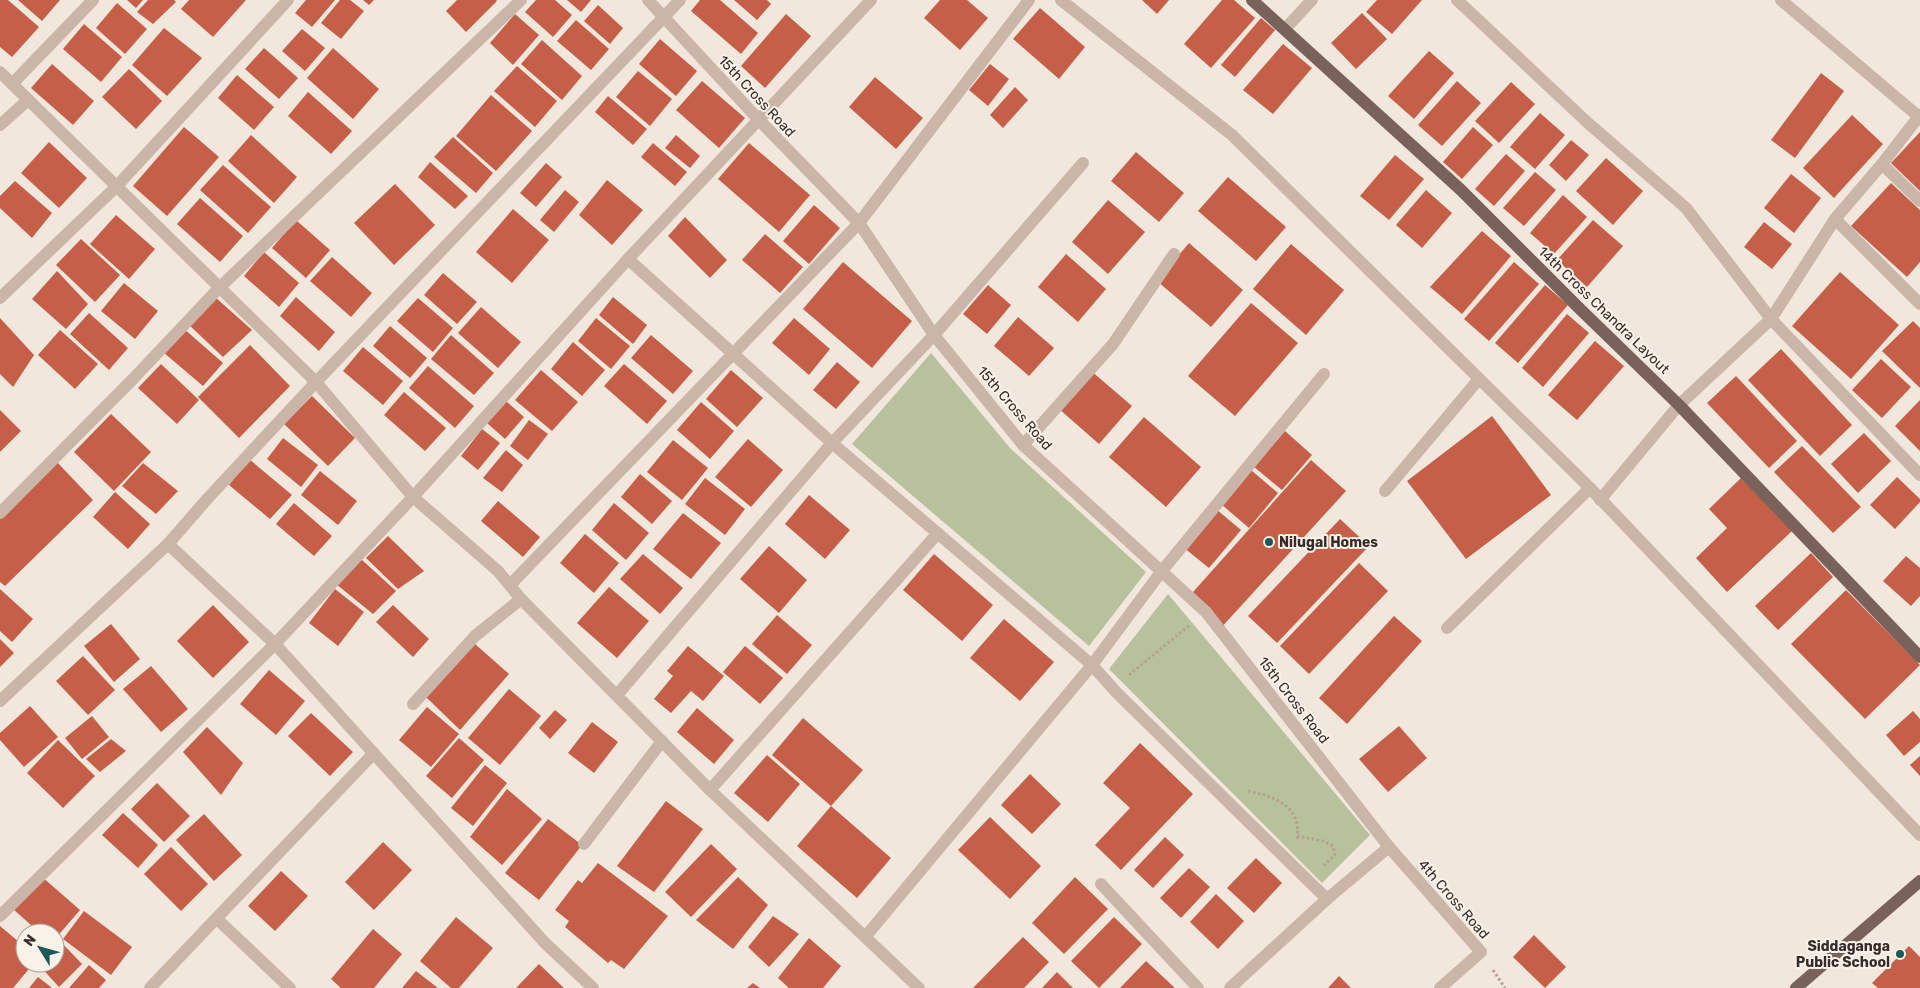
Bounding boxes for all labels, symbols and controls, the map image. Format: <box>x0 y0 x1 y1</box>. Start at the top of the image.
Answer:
street label: 15th Cross Road <box>715 52 799 141</box>
street label: 14th Cross Chandra Layout <box>1534 243 1673 378</box>
street label: 15th Cross Road <box>974 363 1056 454</box>
place label: Nilugal Homes <box>1279 534 1378 551</box>
marker: Nilugal Homes <box>1263 536 1275 548</box>
street label: 15th Cross Road <box>1255 654 1333 747</box>
street label: 4th Cross Road <box>1415 856 1493 942</box>
north arrow <box>15 923 65 973</box>
text: N <box>20 931 40 950</box>
place label: Siddaganga Public School <box>1796 938 1890 971</box>
marker: Siddaganga Public School <box>1894 948 1906 960</box>

